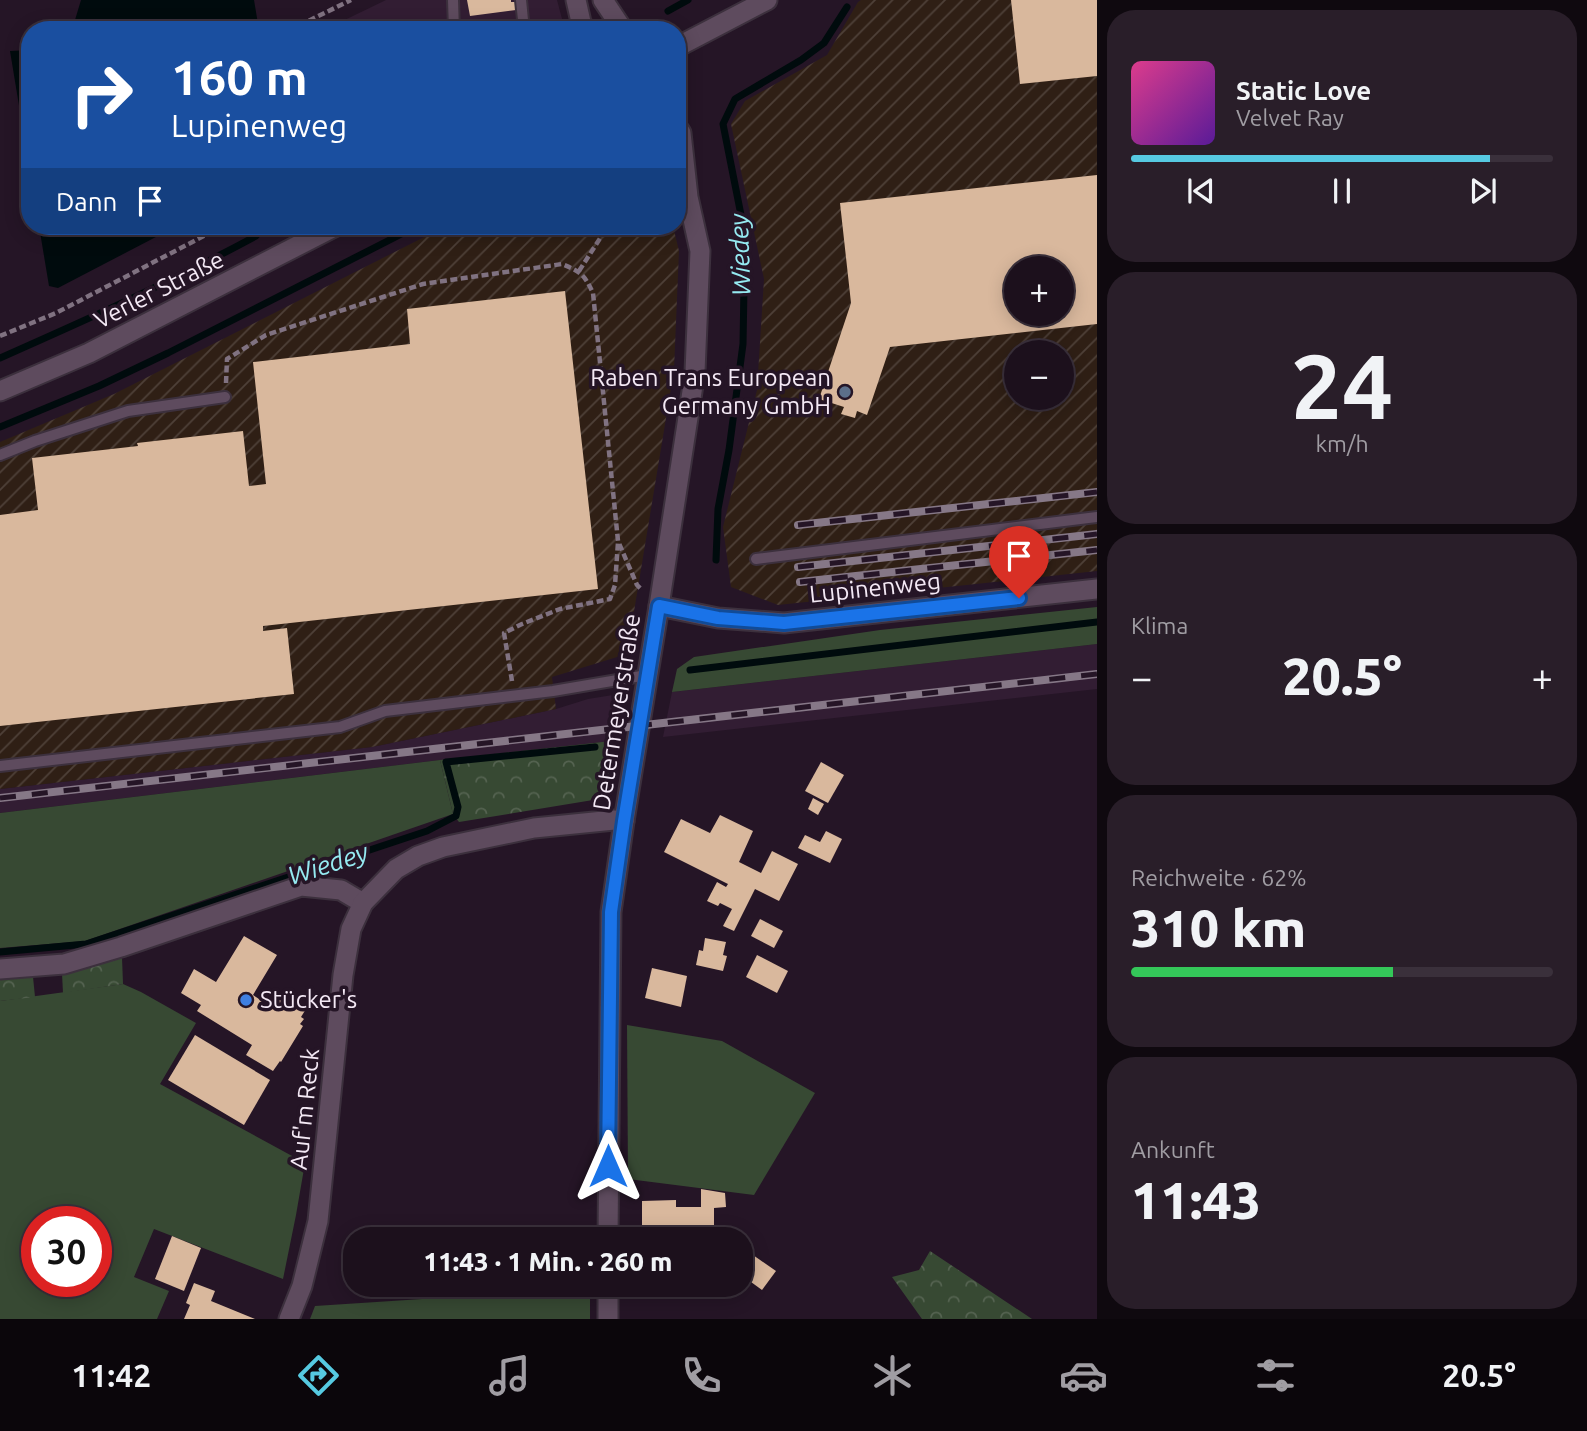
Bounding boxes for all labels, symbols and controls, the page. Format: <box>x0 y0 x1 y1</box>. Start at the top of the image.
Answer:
icon: right <box>56 49 147 140</box>
text: 160 m <box>171 49 308 104</box>
text: Static Love <box>1236 76 1371 105</box>
text: Velvet Ray <box>1236 105 1344 130</box>
text: Lupinenweg <box>171 107 347 143</box>
icon: previous <box>1182 172 1220 210</box>
icon: pause <box>1323 172 1361 210</box>
icon: next <box>1464 172 1502 210</box>
icon: arrive <box>131 182 169 220</box>
text: Dann <box>56 187 117 216</box>
water label: Wiedey <box>724 213 755 297</box>
street label: Verler Straße <box>89 245 228 334</box>
map controls <box>1004 256 1074 410</box>
button: + <box>1004 256 1074 326</box>
text: 24 <box>1291 334 1393 436</box>
button: − <box>1004 340 1074 410</box>
place label: Raben Trans European Germany GmbH <box>590 364 831 419</box>
marker: Raben Trans European Germany GmbH <box>837 384 853 400</box>
text: km/h <box>1315 431 1369 456</box>
pin <box>989 526 1049 598</box>
icon: arrive <box>1000 537 1038 575</box>
street label: Lupinenweg <box>808 567 942 608</box>
street label: Determeyerstraße <box>588 612 645 812</box>
text: Klima <box>1131 613 1188 638</box>
text: 20.5° <box>1282 647 1402 705</box>
text: − <box>1131 656 1152 698</box>
text: + <box>1532 656 1553 698</box>
water label: Wiedey <box>284 837 372 890</box>
text: Reichweite · 62% <box>1131 865 1307 890</box>
text: 310 km <box>1131 899 1306 957</box>
place label: Stücker's <box>260 986 357 1013</box>
marker: Stücker's <box>238 992 254 1008</box>
street label: Auf'm Reck <box>285 1047 324 1171</box>
position arrow <box>571 1129 645 1203</box>
text: Ankunft <box>1131 1137 1215 1162</box>
text: 11:43 <box>1131 1171 1261 1229</box>
speed limit sign: 30 <box>21 1206 112 1297</box>
text: 11:43 · 1 Min. · 260 m <box>424 1247 672 1276</box>
icon: directions <box>294 1351 343 1400</box>
icon: music <box>485 1351 534 1400</box>
icon: phone <box>677 1351 726 1400</box>
icon: climate <box>868 1351 917 1400</box>
icon: car <box>1059 1351 1108 1400</box>
icon: filters <box>1251 1351 1300 1400</box>
text: 11:42 <box>71 1357 151 1393</box>
text: 20.5° <box>1442 1357 1516 1393</box>

